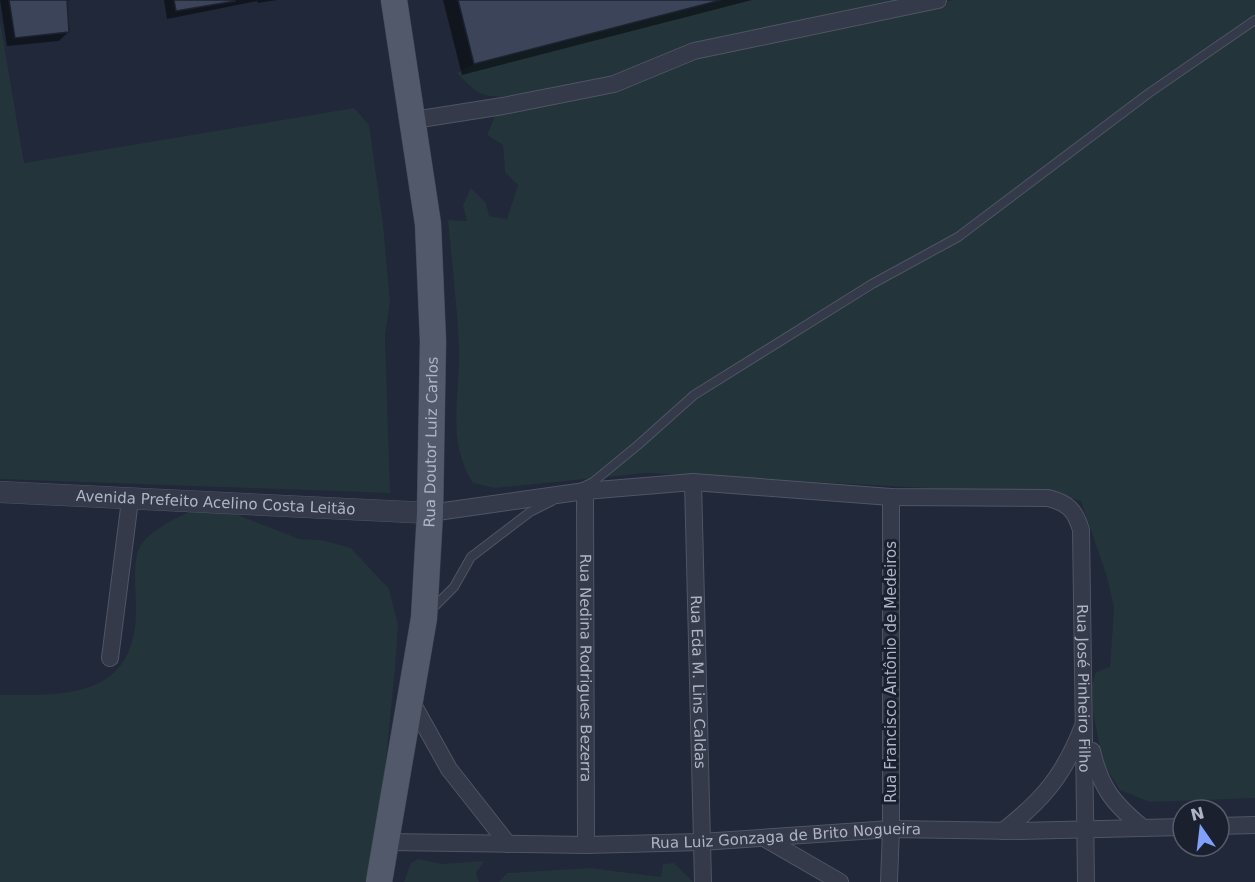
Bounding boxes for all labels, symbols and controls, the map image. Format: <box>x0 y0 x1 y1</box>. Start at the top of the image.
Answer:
street label: Rua Doutor Luiz Carlos <box>420 356 442 528</box>
street label: Avenida Prefeito Acelino Costa Leitão <box>76 487 356 518</box>
street label: Rua Francisco Antônio de Medeiros <box>882 541 900 803</box>
street label: Rua Nedina Rodrigues Bezerra <box>576 554 595 782</box>
street label: Rua Eda M. Lins Caldas <box>687 595 709 769</box>
street label: Rua José Pinheiro Filho <box>1073 604 1093 773</box>
north arrow <box>1171 798 1231 858</box>
text: N <box>1189 803 1206 825</box>
street label: Rua Luiz Gonzaga de Brito Nogueira <box>650 820 921 852</box>

